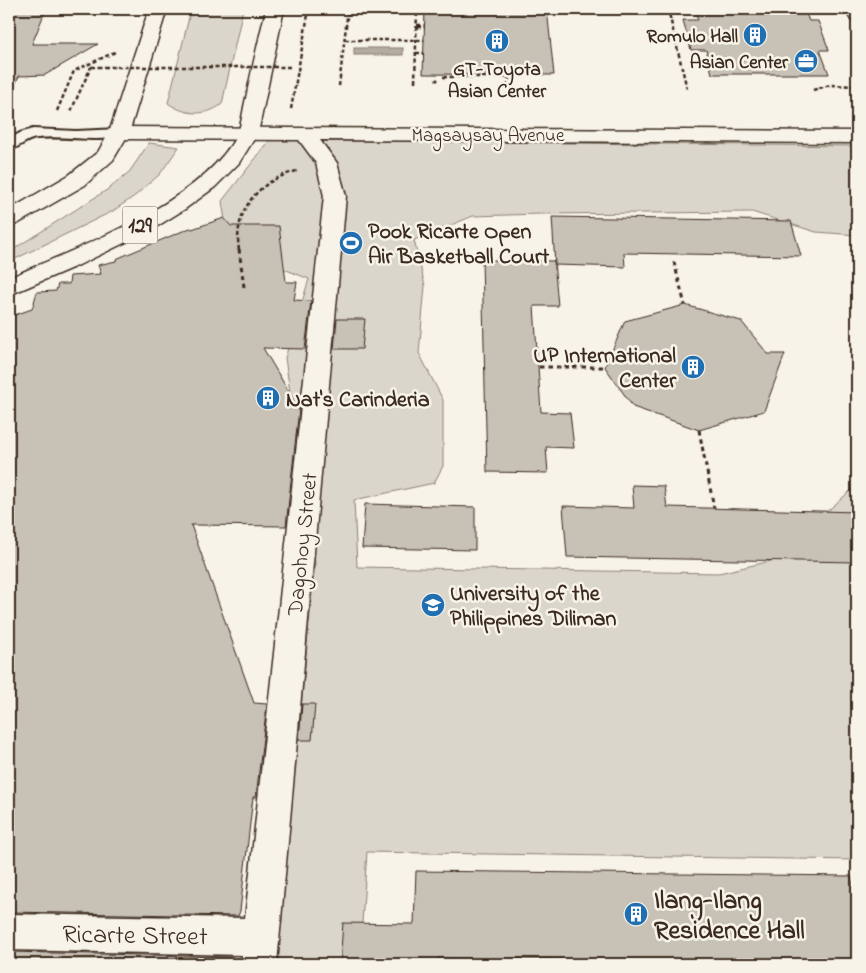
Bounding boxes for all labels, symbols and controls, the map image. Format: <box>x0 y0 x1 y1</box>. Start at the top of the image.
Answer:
building icon: Romulo Hall <box>742 22 768 48</box>
place label: Romulo Hall <box>647 24 738 51</box>
building icon: GT-Toyota Asian Center <box>484 28 510 54</box>
office icon: Asian Center <box>793 48 819 74</box>
place label: Asian Center <box>690 50 789 77</box>
place label: GT-Toyota Asian Center <box>448 57 547 106</box>
street label: Magsaysay Avenue <box>412 123 565 152</box>
road number: 129 <box>122 206 158 244</box>
place label: Pook Ricarte Open Air Basketball Court <box>368 217 550 274</box>
sports icon: Pook Ricarte Open Air Basketball Court <box>338 230 364 256</box>
place label: UP International Center <box>533 341 677 398</box>
building icon: UP International Center <box>680 354 706 380</box>
building icon: Nat's Carinderia <box>255 385 281 411</box>
place label: Nat's Carinderia <box>286 385 430 417</box>
street label: Dagohoy Street <box>280 471 328 619</box>
place label: University of the Philippines Diliman <box>450 579 616 636</box>
school or university icon: University of the Philippines Diliman <box>420 592 446 618</box>
place label: Ilang-Ilang Residence Hall <box>654 883 805 951</box>
building icon: Ilang-Ilang Residence Hall <box>623 901 649 927</box>
street label: Ricarte Street <box>62 917 208 957</box>

